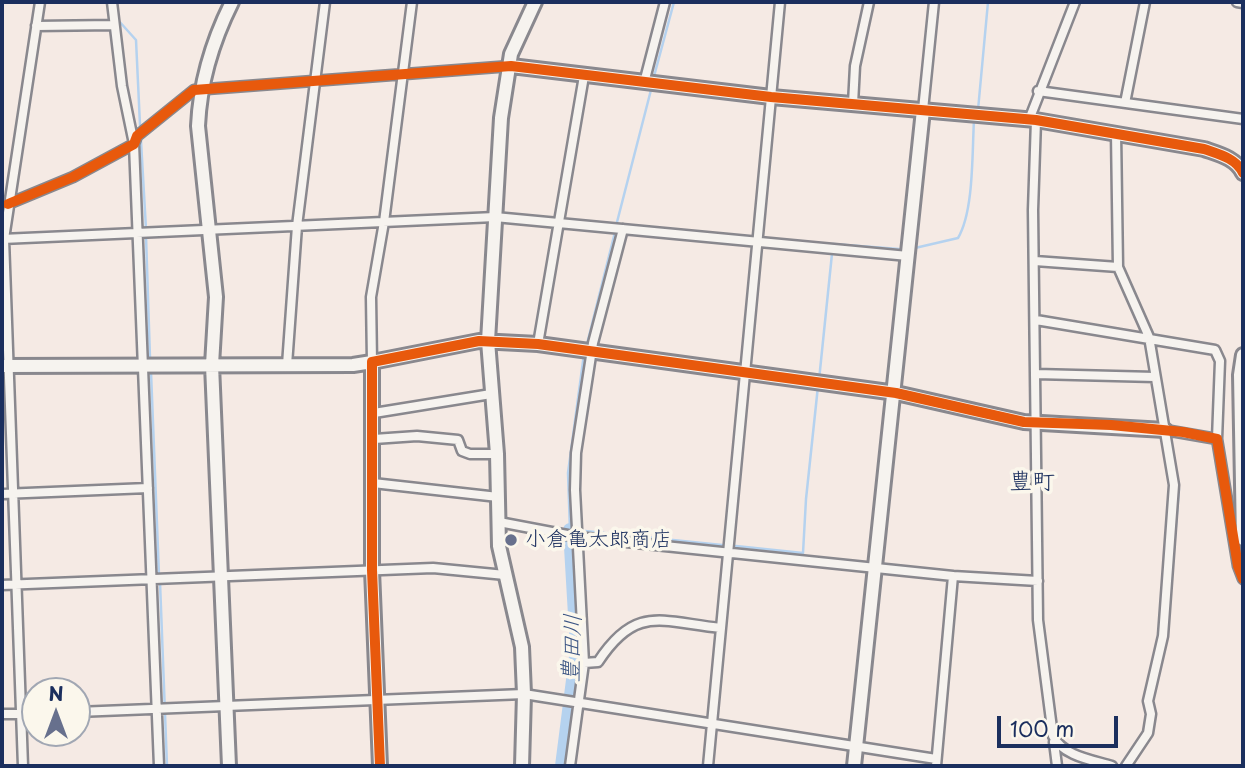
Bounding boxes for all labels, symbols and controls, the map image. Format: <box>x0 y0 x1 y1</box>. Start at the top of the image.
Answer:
district label: 豊町 <box>1009 469 1055 497</box>
place label: 小倉亀太郎商店 <box>525 527 672 553</box>
marker: 小倉亀太郎商店 <box>503 532 519 548</box>
water label: 豊田川 <box>558 613 588 683</box>
north arrow <box>21 677 91 747</box>
text: N <box>48 679 64 707</box>
scale bar <box>1000 702 1121 746</box>
text: 100 m <box>1010 712 1074 744</box>

